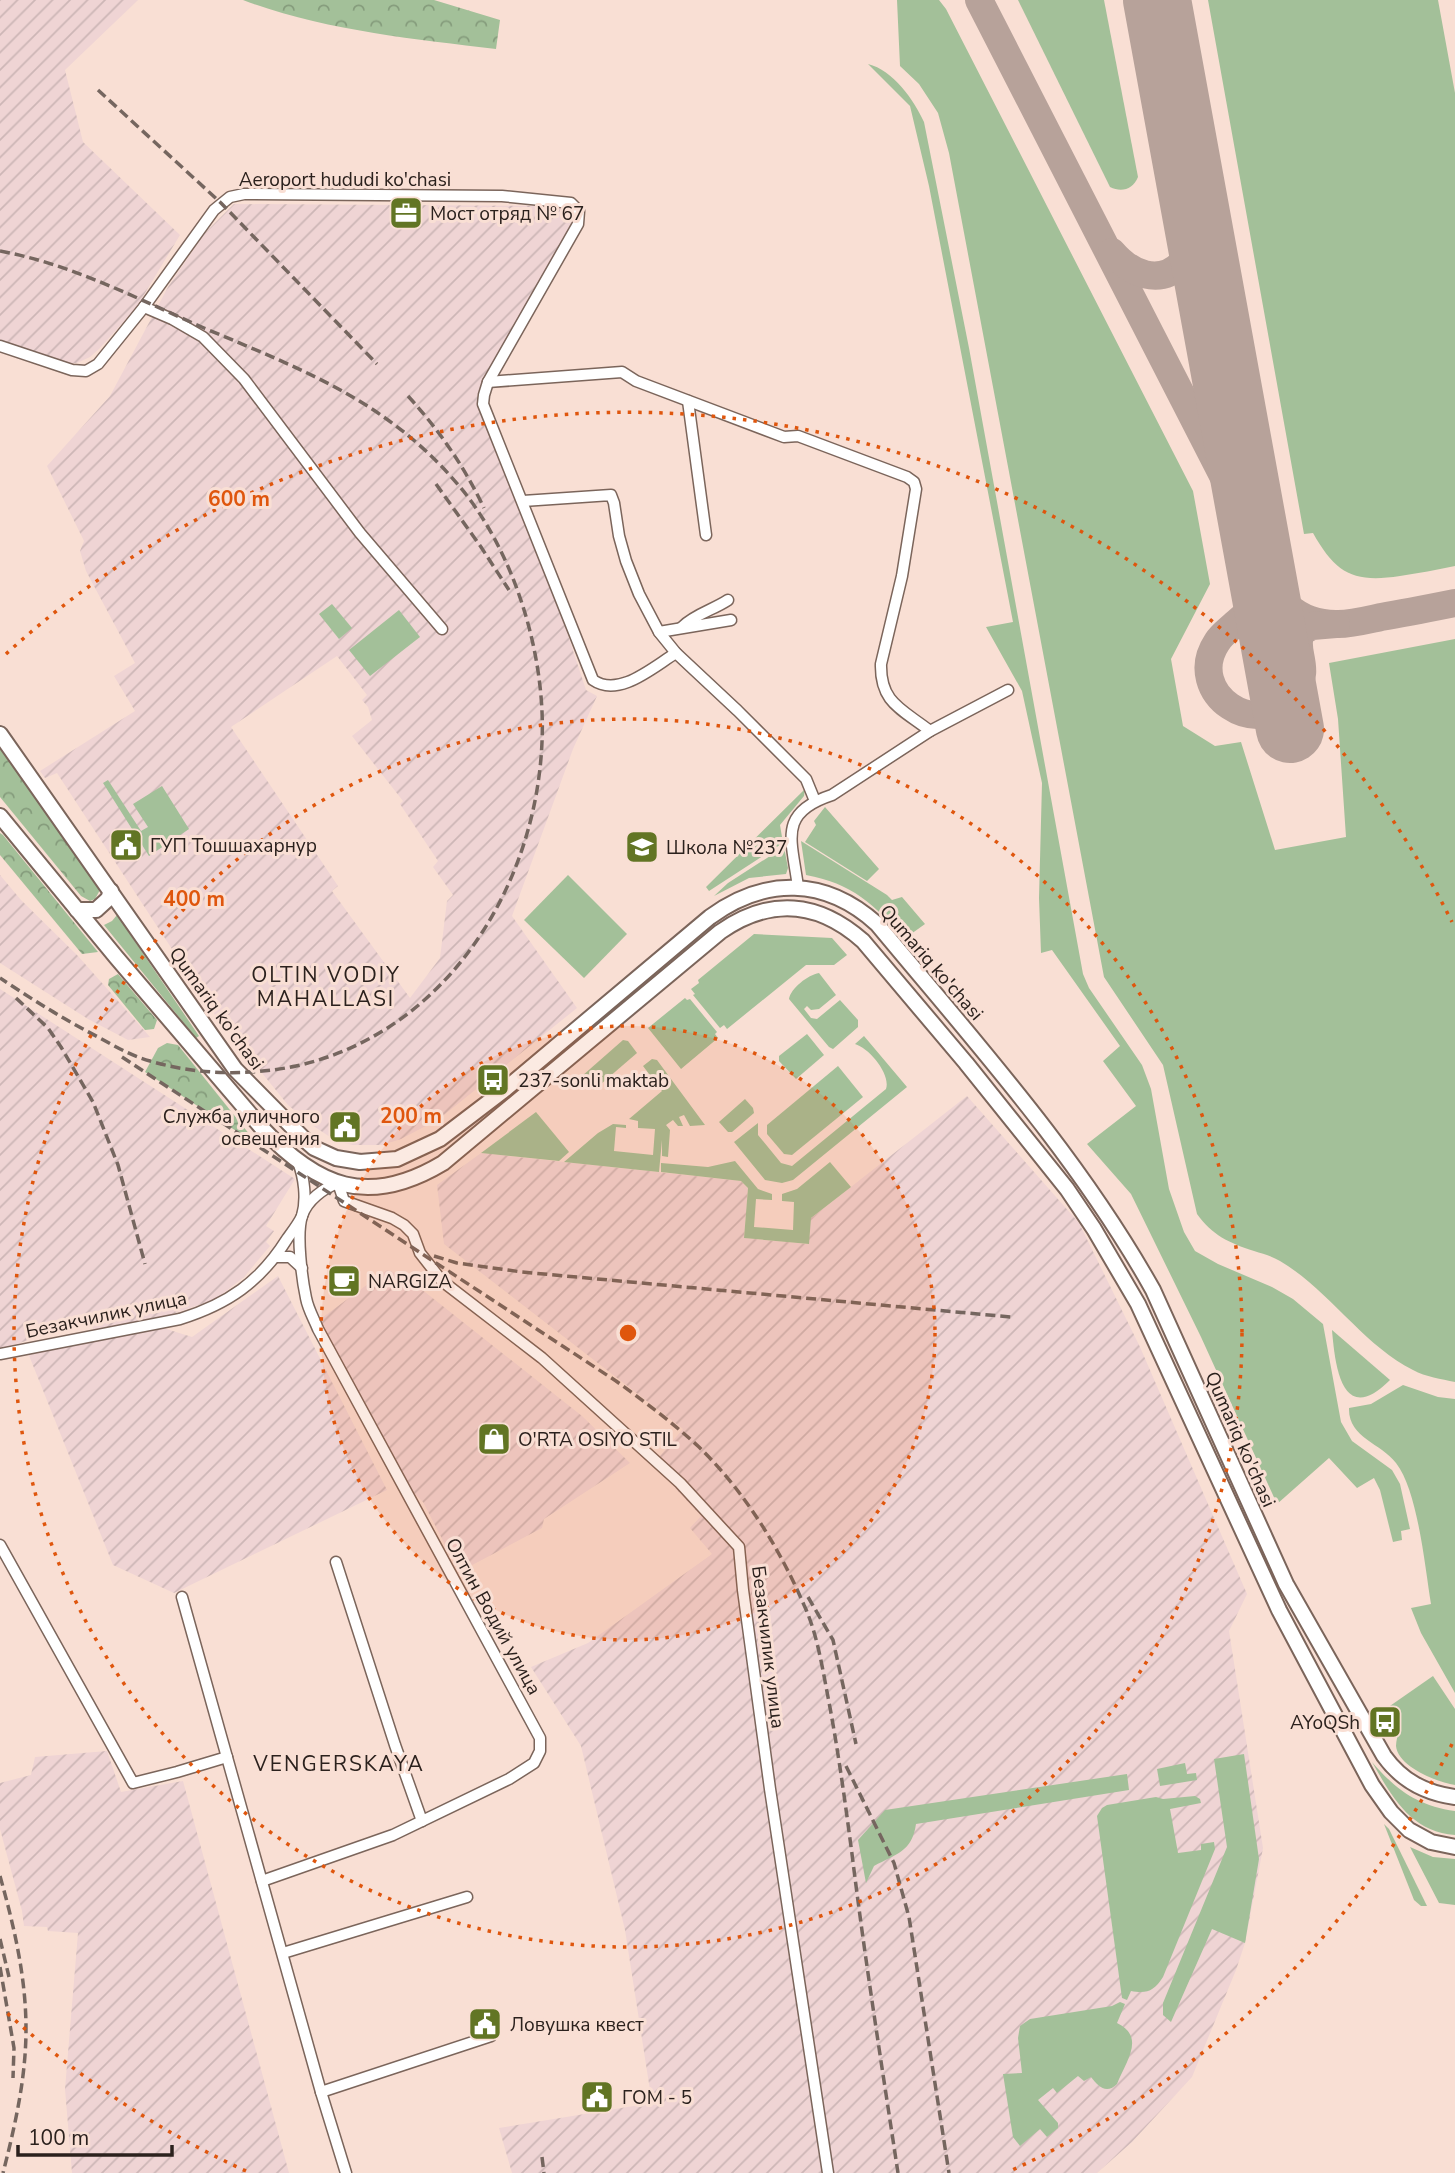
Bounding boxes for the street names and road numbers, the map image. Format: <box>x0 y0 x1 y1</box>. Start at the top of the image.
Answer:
street label: Aeroport hududi ko'chasi <box>239 167 451 193</box>
street label: Qumariq ko'chasi <box>874 899 989 1026</box>
street label: Qumariq ko'chasi <box>163 942 270 1075</box>
street label: Безакчилик улица <box>23 1285 189 1345</box>
street label: Qumariq ko'chasi <box>1199 1367 1282 1511</box>
street label: Олтин Водий улица <box>439 1533 547 1700</box>
street label: Безакчилик улица <box>745 1564 791 1730</box>

